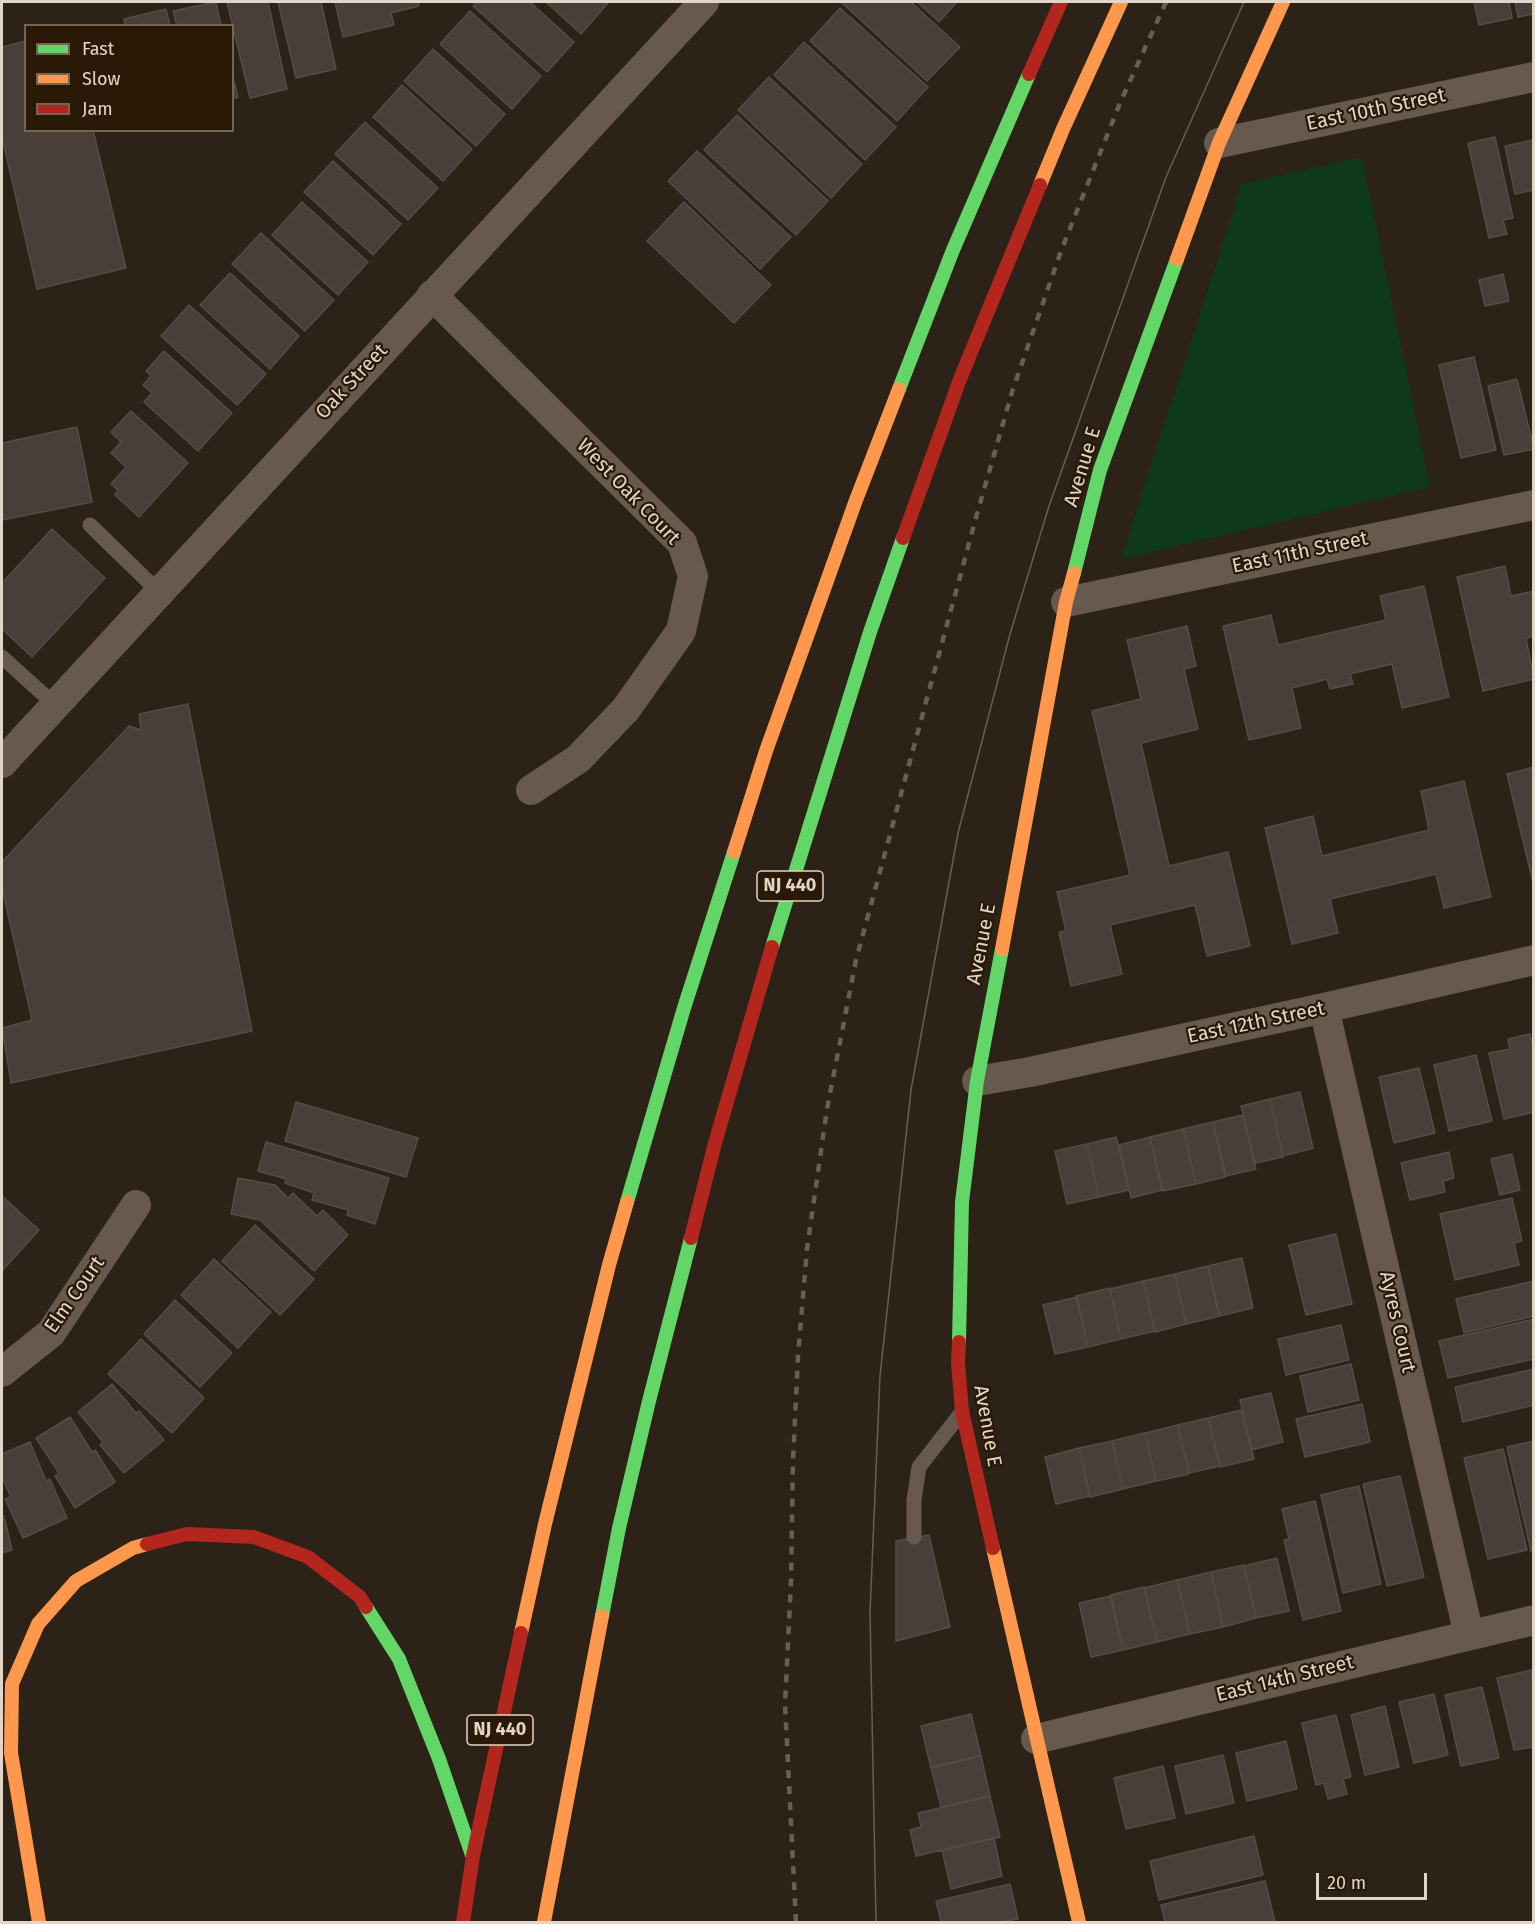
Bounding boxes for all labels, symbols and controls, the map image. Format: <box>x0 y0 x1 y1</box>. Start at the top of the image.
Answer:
legend <box>24 24 234 132</box>
text: Fast <box>82 38 114 60</box>
text: Slow <box>82 68 120 90</box>
street label: East 10th Street <box>1304 84 1448 136</box>
text: Jam <box>82 98 113 120</box>
street label: Oak Street <box>311 339 393 425</box>
street label: Avenue E <box>1059 424 1107 510</box>
street label: West Oak Court <box>571 434 685 550</box>
street label: East 11th Street <box>1230 527 1370 579</box>
road number: NJ 440 <box>757 871 823 901</box>
street label: Avenue E <box>962 901 1002 987</box>
street label: East 12th Street <box>1185 997 1327 1049</box>
street label: Elm Court <box>40 1252 110 1338</box>
street label: Ayres Court <box>1374 1269 1420 1375</box>
street label: Avenue E <box>968 1383 1006 1469</box>
street label: East 14th Street <box>1214 1650 1356 1708</box>
road number: NJ 440 <box>467 1715 533 1745</box>
scale bar <box>1319 1861 1430 1899</box>
text: 20 m <box>1327 1872 1366 1894</box>

